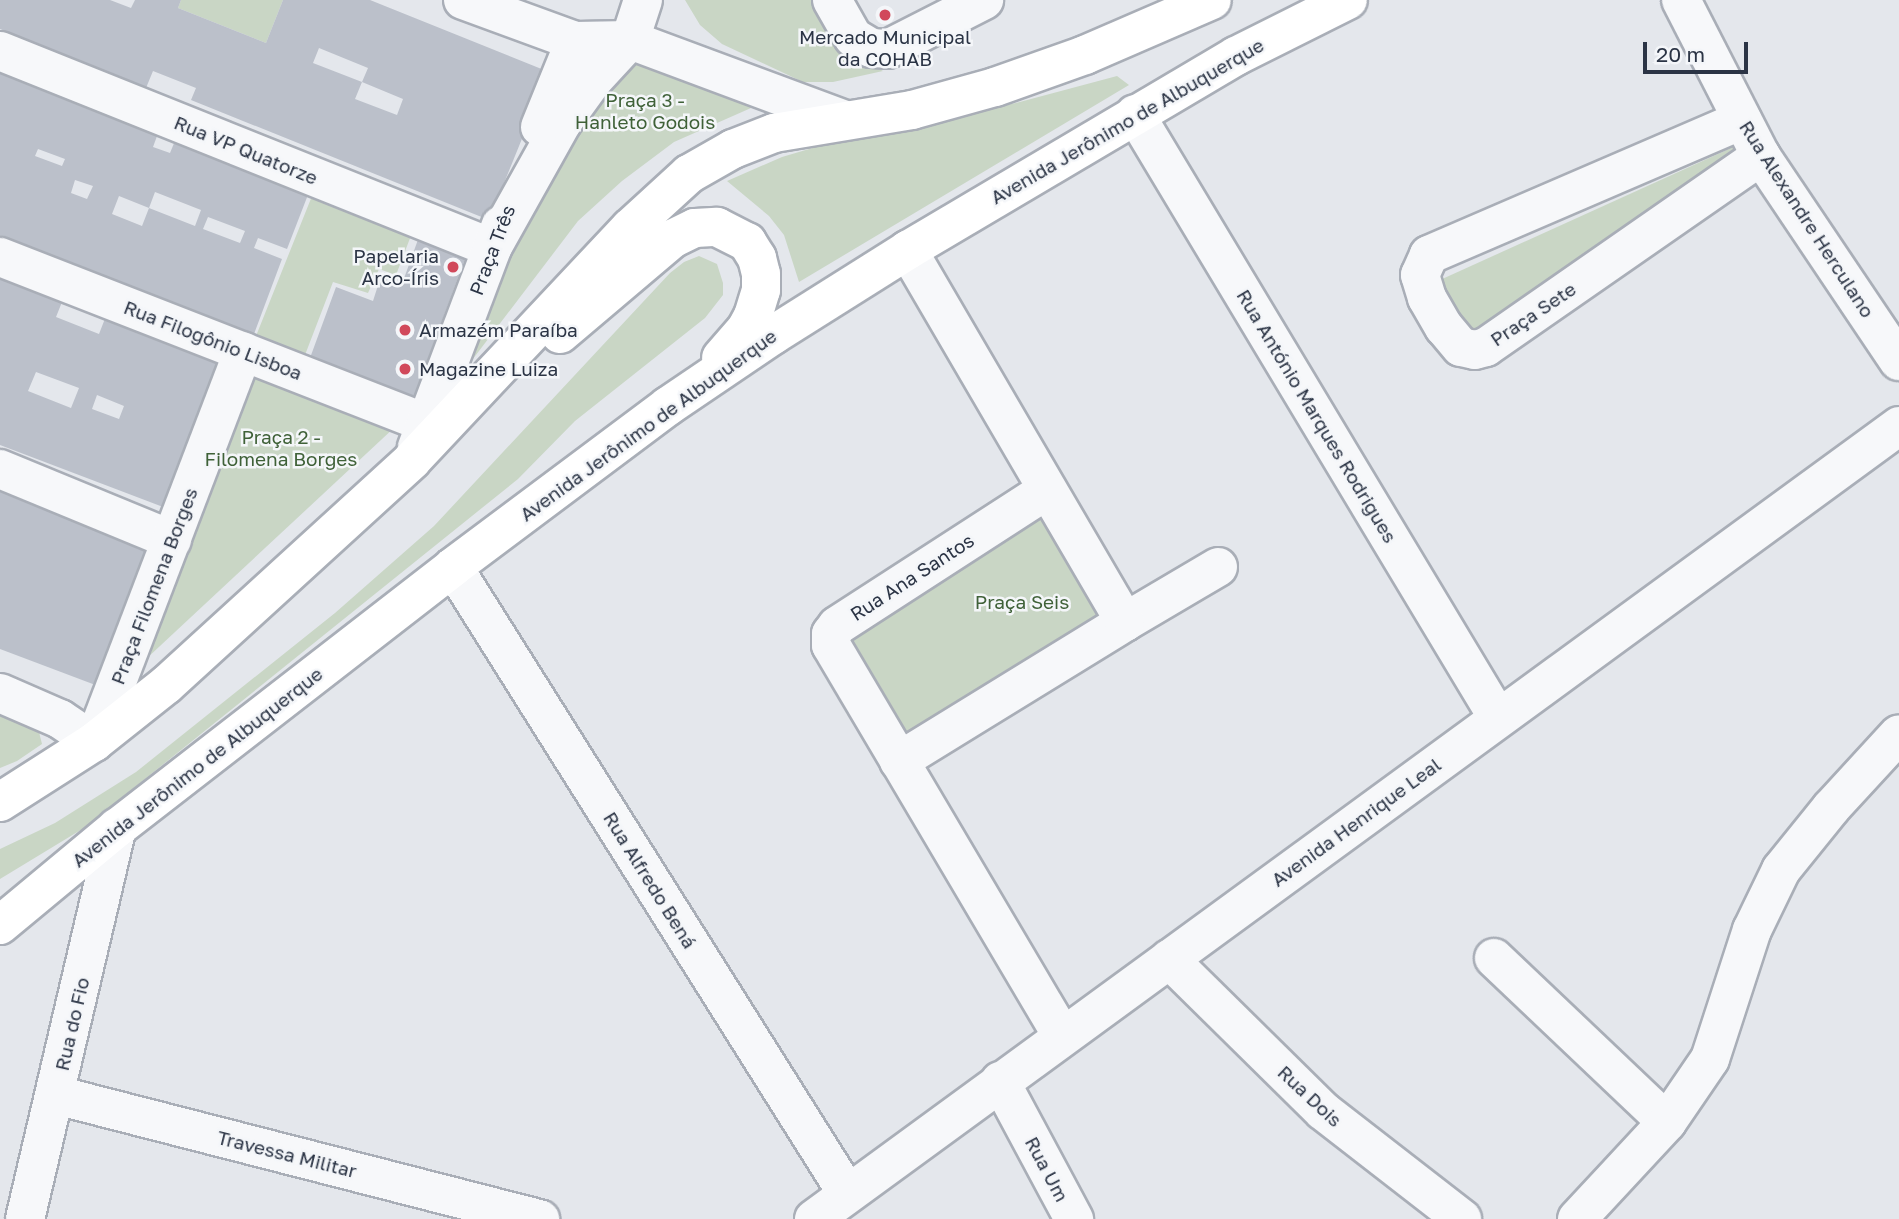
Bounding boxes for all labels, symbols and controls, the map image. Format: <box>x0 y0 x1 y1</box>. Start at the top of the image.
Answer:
marker: Mercado Municipal da COHAB <box>877 7 893 23</box>
place label: Mercado Municipal da COHAB <box>799 26 971 70</box>
scale bar <box>1647 28 1752 72</box>
street label: Avenida Jerônimo de Albuquerque <box>986 33 1268 209</box>
text: 20 m <box>1656 41 1705 67</box>
park label: Praça 3 - Hanleto Godois <box>575 89 715 133</box>
street label: Rua VP Quatorze <box>171 111 321 189</box>
street label: Rua Alexandre Herculano <box>1735 116 1879 322</box>
street label: Praça Três <box>464 202 520 298</box>
place label: Papelaria Arco-Íris <box>353 245 439 289</box>
marker: Papelaria Arco-Íris <box>445 259 461 275</box>
street label: Praça Sete <box>1486 277 1580 351</box>
street label: Rua António Marques Rodrigues <box>1232 285 1402 547</box>
street label: Rua Filogônio Lisboa <box>121 295 305 385</box>
place label: Armazém Paraíba <box>419 319 578 341</box>
marker: Armazém Paraíba <box>397 322 413 338</box>
street label: Avenida Jerônimo de Albuquerque <box>515 324 781 526</box>
place label: Magazine Luiza <box>419 358 558 380</box>
marker: Magazine Luiza <box>397 361 413 377</box>
park label: Praça 2 - Filomena Borges <box>205 426 357 470</box>
street label: Praça Filomena Borges <box>106 484 202 688</box>
street label: Rua Ana Santos <box>846 529 978 625</box>
park label: Praça Seis <box>975 591 1069 613</box>
street label: Avenida Jerônimo de Albuquerque <box>67 662 327 872</box>
street label: Avenida Henrique Leal <box>1267 753 1445 891</box>
street label: Rua Alfredo Bená <box>599 807 701 953</box>
street label: Rua do Fio <box>50 975 94 1073</box>
street label: Rua Dois <box>1273 1061 1347 1131</box>
street label: Travessa Militar <box>215 1126 359 1182</box>
street label: Rua Um <box>1020 1133 1074 1205</box>

